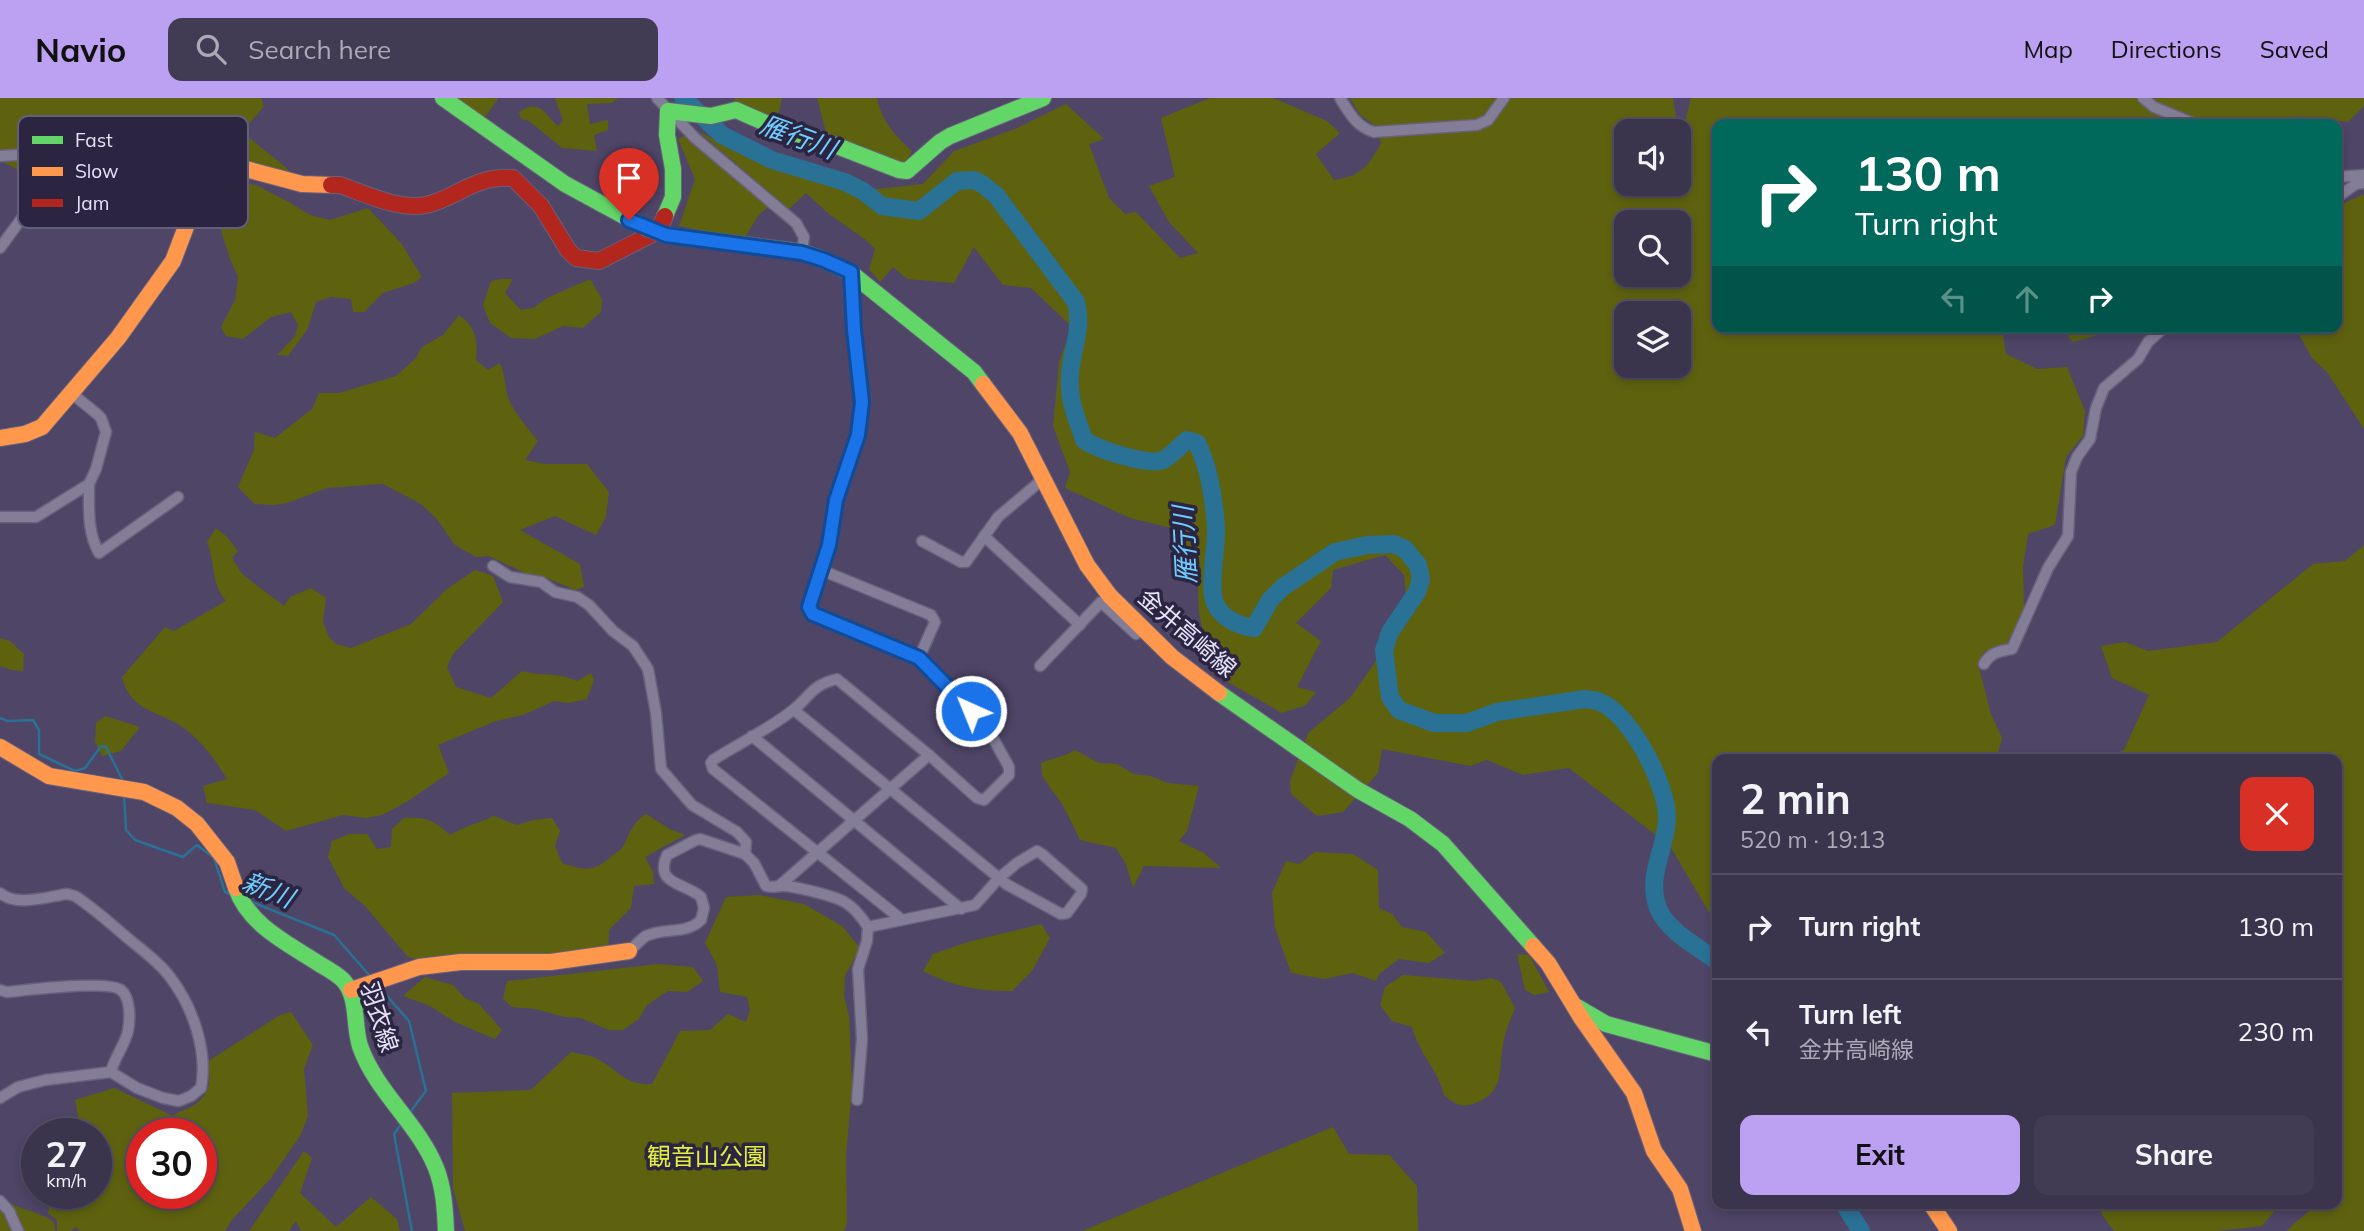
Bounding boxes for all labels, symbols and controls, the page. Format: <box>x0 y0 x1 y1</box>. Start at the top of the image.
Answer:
search box <box>168 18 658 81</box>
text: Navio <box>35 29 126 70</box>
icon: search <box>192 30 230 68</box>
text: Search here <box>248 33 391 66</box>
text: Map <box>2023 34 2073 64</box>
text: Directions <box>2111 34 2222 64</box>
text: Saved <box>2260 34 2329 64</box>
water label: 雁行川 <box>756 108 843 166</box>
legend <box>18 116 248 228</box>
map controls <box>1614 119 1691 378</box>
button: sound <box>1614 119 1691 196</box>
text: Fast <box>75 128 113 152</box>
text: 130 m <box>1855 142 2001 203</box>
icon: right <box>1740 147 1831 238</box>
pin <box>599 148 659 220</box>
text: Slow <box>75 159 119 183</box>
icon: arrive <box>610 159 648 197</box>
text: Jam <box>75 191 109 215</box>
text: Turn right <box>1855 203 1998 243</box>
button: search <box>1614 210 1691 287</box>
icon: left <box>1935 280 1973 318</box>
icon: ahead <box>2008 280 2046 318</box>
icon: right <box>2081 280 2119 318</box>
button: layers <box>1614 301 1691 378</box>
water label: 雁行川 <box>1166 502 1203 585</box>
street label: 金井高崎線 <box>1133 582 1243 683</box>
position arrow <box>934 674 1008 748</box>
text: 2 min <box>1740 772 1851 825</box>
button: close <box>2240 777 2314 851</box>
text: 520 m · 19:13 <box>1740 825 1885 854</box>
water label: 新川 <box>238 864 301 916</box>
icon: right <box>1740 908 1778 946</box>
text: Turn right <box>1799 910 1920 943</box>
text: 130 m <box>2238 910 2314 943</box>
street label: 羽衣線 <box>355 978 405 1056</box>
text: Turn left <box>1799 998 1901 1031</box>
icon: left <box>1740 1013 1778 1051</box>
text: 230 m <box>2238 1015 2314 1048</box>
text: 金井高崎線 <box>1799 1035 1914 1064</box>
button: Exit <box>1740 1115 2020 1195</box>
button: Share <box>2034 1115 2314 1195</box>
speed limit sign: 30 <box>126 1118 217 1209</box>
text: 27 <box>45 1132 88 1176</box>
park label: 観音山公園 <box>647 1141 767 1171</box>
text: km/h <box>46 1169 87 1192</box>

